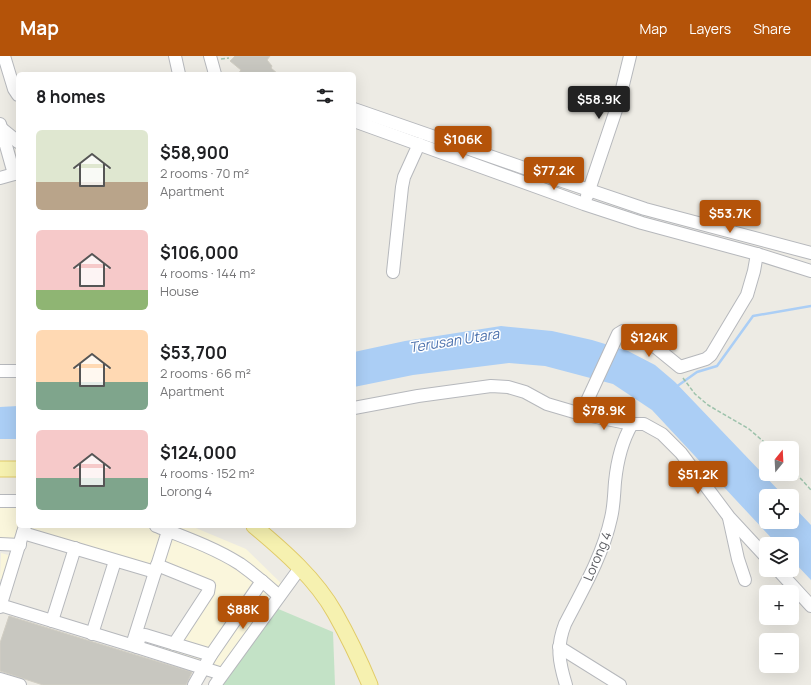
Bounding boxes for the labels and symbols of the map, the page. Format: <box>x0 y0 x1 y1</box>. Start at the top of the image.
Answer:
pin: $58.9K <box>566 86 632 120</box>
pin: $106K <box>435 126 491 160</box>
pin: $77.2K <box>521 157 587 191</box>
pin: $53.7K <box>697 200 763 234</box>
water label: Terusan Utara <box>408 323 502 356</box>
pin: $124K <box>621 324 677 358</box>
pin: $78.9K <box>571 397 637 431</box>
north arrow <box>759 441 799 481</box>
pin: $51.2K <box>665 461 731 495</box>
street label: Lorong 4 <box>579 528 616 584</box>
pin: $88K <box>219 596 267 630</box>

